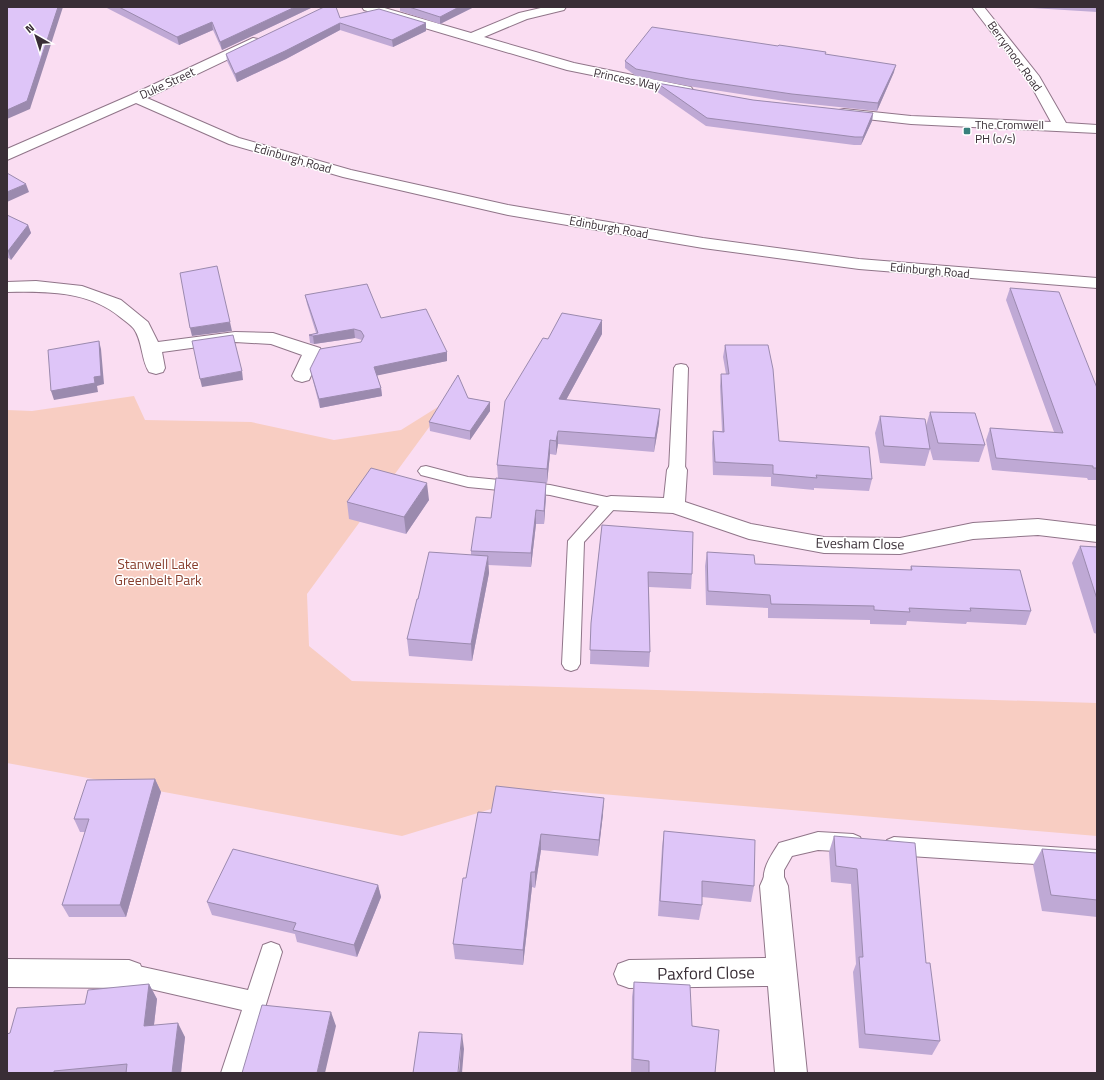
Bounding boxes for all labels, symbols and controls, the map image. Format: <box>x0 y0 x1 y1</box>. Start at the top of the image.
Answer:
north arrow <box>16 16 56 56</box>
street label: Berrymoor Road <box>983 17 1047 95</box>
text: N <box>22 20 38 37</box>
street label: Duke Street <box>136 62 199 104</box>
street label: Princess Way <box>592 63 662 95</box>
place label: The Cromwell PH (o/s) <box>975 115 1044 148</box>
marker: The Cromwell PH (o/s) <box>962 126 972 136</box>
street label: Edinburgh Road <box>252 138 334 178</box>
street label: Edinburgh Road <box>568 211 650 243</box>
street label: Edinburgh Road <box>889 257 971 283</box>
street label: Evesham Close <box>815 532 905 554</box>
park label: Stanwell Lake Greenbelt Park <box>114 553 202 590</box>
street label: Paxford Close <box>657 959 755 987</box>

